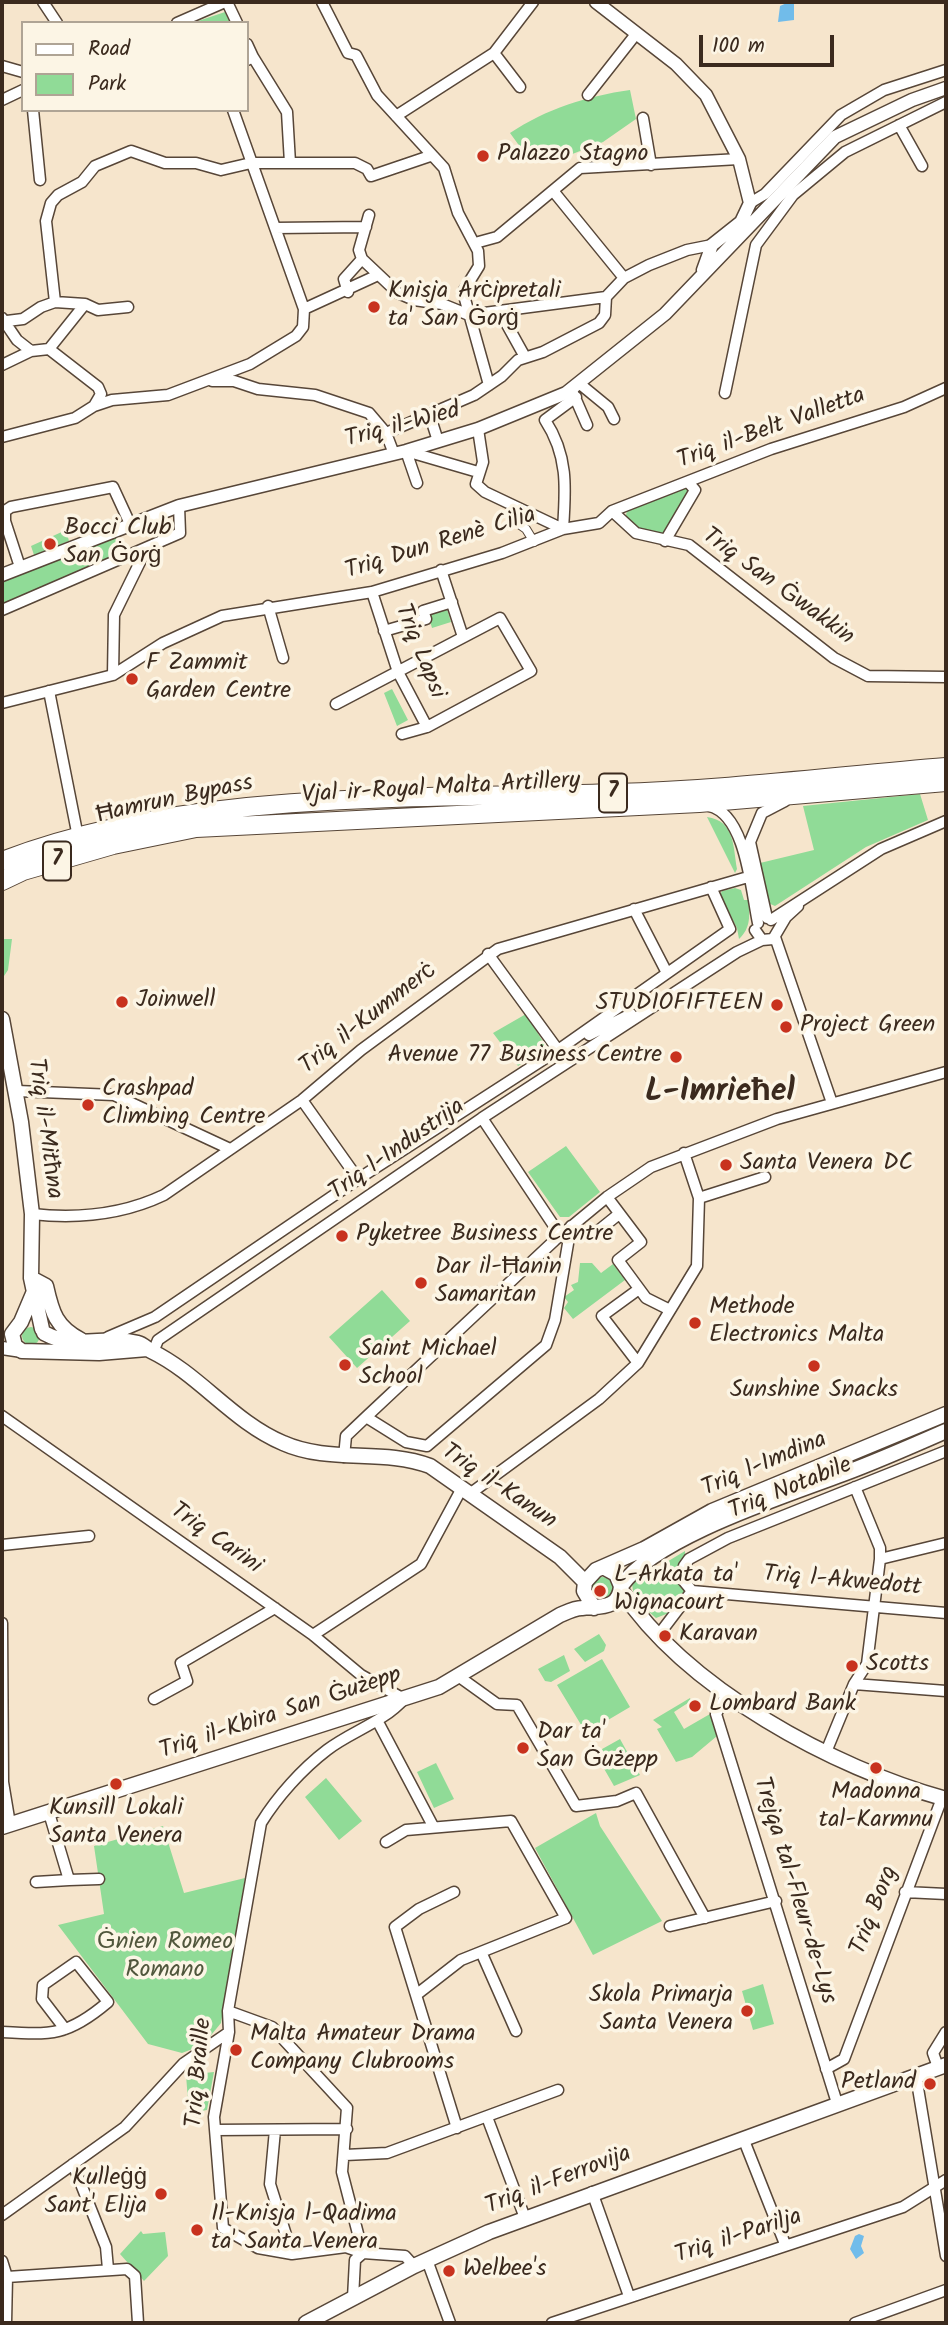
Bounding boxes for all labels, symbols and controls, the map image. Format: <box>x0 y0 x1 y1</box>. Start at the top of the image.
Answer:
legend <box>21 21 248 112</box>
scale bar <box>703 21 838 65</box>
text: 100 m <box>712 30 765 63</box>
text: Road <box>88 33 130 66</box>
text: Park <box>88 68 126 101</box>
place label: Palazzo Stagno <box>497 142 648 170</box>
marker: Palazzo Stagno <box>475 148 491 164</box>
place label: Knisja Arċipretali ta' San Ġorġ <box>388 279 560 335</box>
marker: Knisja Arċipretali ta' San Ġorġ <box>366 299 382 315</box>
street label: Triq il-Belt Valletta <box>674 383 870 477</box>
street label: Triq il-Wied <box>343 398 463 456</box>
street label: Triq Dun Renè Cilia <box>342 502 540 588</box>
place label: Bocci Club San Ġorġ <box>64 516 171 572</box>
street label: Triq San Ġwakkin <box>695 523 859 653</box>
marker: Bocci Club San Ġorġ <box>42 536 58 552</box>
street label: Triq Lapsi <box>386 601 450 703</box>
place label: F Zammit Garden Centre <box>146 651 291 707</box>
marker: F Zammit Garden Centre <box>124 671 140 687</box>
street label: Vjal ir-Royal Malta Artillery <box>301 768 581 812</box>
street label: Ħamrun Bypass <box>94 770 256 832</box>
road number: 7 <box>599 774 627 813</box>
road number: 7 <box>43 842 71 880</box>
street label: Triq il-Kummerċ <box>295 958 443 1082</box>
place label: Joinwell <box>136 988 215 1016</box>
place label: STUDIOFIFTEEN <box>596 991 763 1019</box>
marker: Joinwell <box>114 994 130 1010</box>
marker: STUDIOFIFTEEN <box>769 997 785 1013</box>
place label: Project Green <box>800 1013 935 1041</box>
marker: Project Green <box>778 1019 794 1035</box>
place label: Avenue 77 Business Centre <box>388 1043 662 1071</box>
marker: Avenue 77 Business Centre <box>668 1049 684 1065</box>
street label: Triq il-Mitħna <box>19 1057 67 1201</box>
district label: L-Imrieħel <box>645 1076 795 1114</box>
place label: Crashpad Climbing Centre <box>102 1077 265 1133</box>
street label: Triq l-Industrija <box>325 1094 471 1208</box>
marker: Crashpad Climbing Centre <box>80 1097 96 1113</box>
place label: Santa Venera DC <box>740 1151 913 1179</box>
marker: Santa Venera DC <box>718 1157 734 1173</box>
place label: Pyketree Business Centre <box>356 1222 613 1250</box>
marker: Pyketree Business Centre <box>334 1228 350 1244</box>
place label: Dar il-Ħanin Samaritan <box>435 1255 562 1311</box>
marker: Dar il-Ħanin Samaritan <box>413 1275 429 1291</box>
place label: Methode Electronics Malta <box>709 1295 884 1351</box>
marker: Methode Electronics Malta <box>687 1315 703 1331</box>
place label: Saint Michael School <box>359 1337 497 1393</box>
marker: Saint Michael School <box>337 1357 353 1373</box>
marker: Sunshine Snacks <box>806 1358 822 1374</box>
place label: Sunshine Snacks <box>730 1378 898 1406</box>
street label: Triq l-Imdina <box>698 1427 832 1505</box>
street label: Triq il-Kanun <box>435 1439 561 1537</box>
street label: Triq Notabile <box>725 1452 857 1528</box>
street label: Triq Carini <box>164 1498 266 1582</box>
street label: Triq l-Akwedott <box>762 1562 922 1604</box>
place label: L-Arkata ta' Wignacourt <box>614 1563 737 1619</box>
marker: L-Arkata ta' Wignacourt <box>592 1583 608 1599</box>
place label: Karavan <box>679 1622 758 1650</box>
marker: Karavan <box>657 1628 673 1644</box>
place label: Scotts <box>866 1652 929 1680</box>
marker: Scotts <box>844 1658 860 1674</box>
street label: Triq il-Kbira San Ġużepp <box>157 1662 405 1768</box>
place label: Lombard Bank <box>709 1692 856 1720</box>
marker: Lombard Bank <box>687 1698 703 1714</box>
place label: Dar ta' San Ġużepp <box>537 1720 658 1776</box>
marker: Dar ta' San Ġużepp <box>515 1740 531 1756</box>
marker: Madonna tal-Karmnu <box>868 1760 884 1776</box>
street label: Trejqa tal-Fleur-de-Lys <box>745 1774 841 2008</box>
marker: Kunsill Lokali Santa Venera <box>108 1776 124 1792</box>
place label: Madonna tal-Karmnu <box>819 1780 933 1836</box>
place label: Kunsill Lokali Santa Venera <box>49 1796 183 1852</box>
street label: Triq Borg <box>846 1862 906 1960</box>
park label: Ġnien Romeo Romano <box>97 1930 233 1986</box>
place label: Skola Primarja Santa Venera <box>589 1983 733 2039</box>
marker: Skola Primarja Santa Venera <box>739 2003 755 2019</box>
street label: Triq Braille <box>182 2017 220 2129</box>
place label: Malta Amateur Drama Company Clubrooms <box>250 2022 475 2078</box>
marker: Malta Amateur Drama Company Clubrooms <box>228 2042 244 2058</box>
place label: Petland <box>841 2070 916 2098</box>
marker: Petland <box>922 2076 938 2092</box>
street label: Triq il-Ferrovija <box>482 2141 636 2223</box>
place label: Kulleġġ Sant' Elija <box>45 2166 147 2222</box>
marker: Kulleġġ Sant' Elija <box>153 2186 169 2202</box>
place label: Il-Knisja l-Qadima ta' Santa Venera <box>211 2202 397 2258</box>
street label: Triq il-Parilja <box>672 2204 806 2272</box>
marker: Il-Knisja l-Qadima ta' Santa Venera <box>189 2222 205 2238</box>
place label: Welbee's <box>463 2257 546 2285</box>
marker: Welbee's <box>441 2263 457 2279</box>

